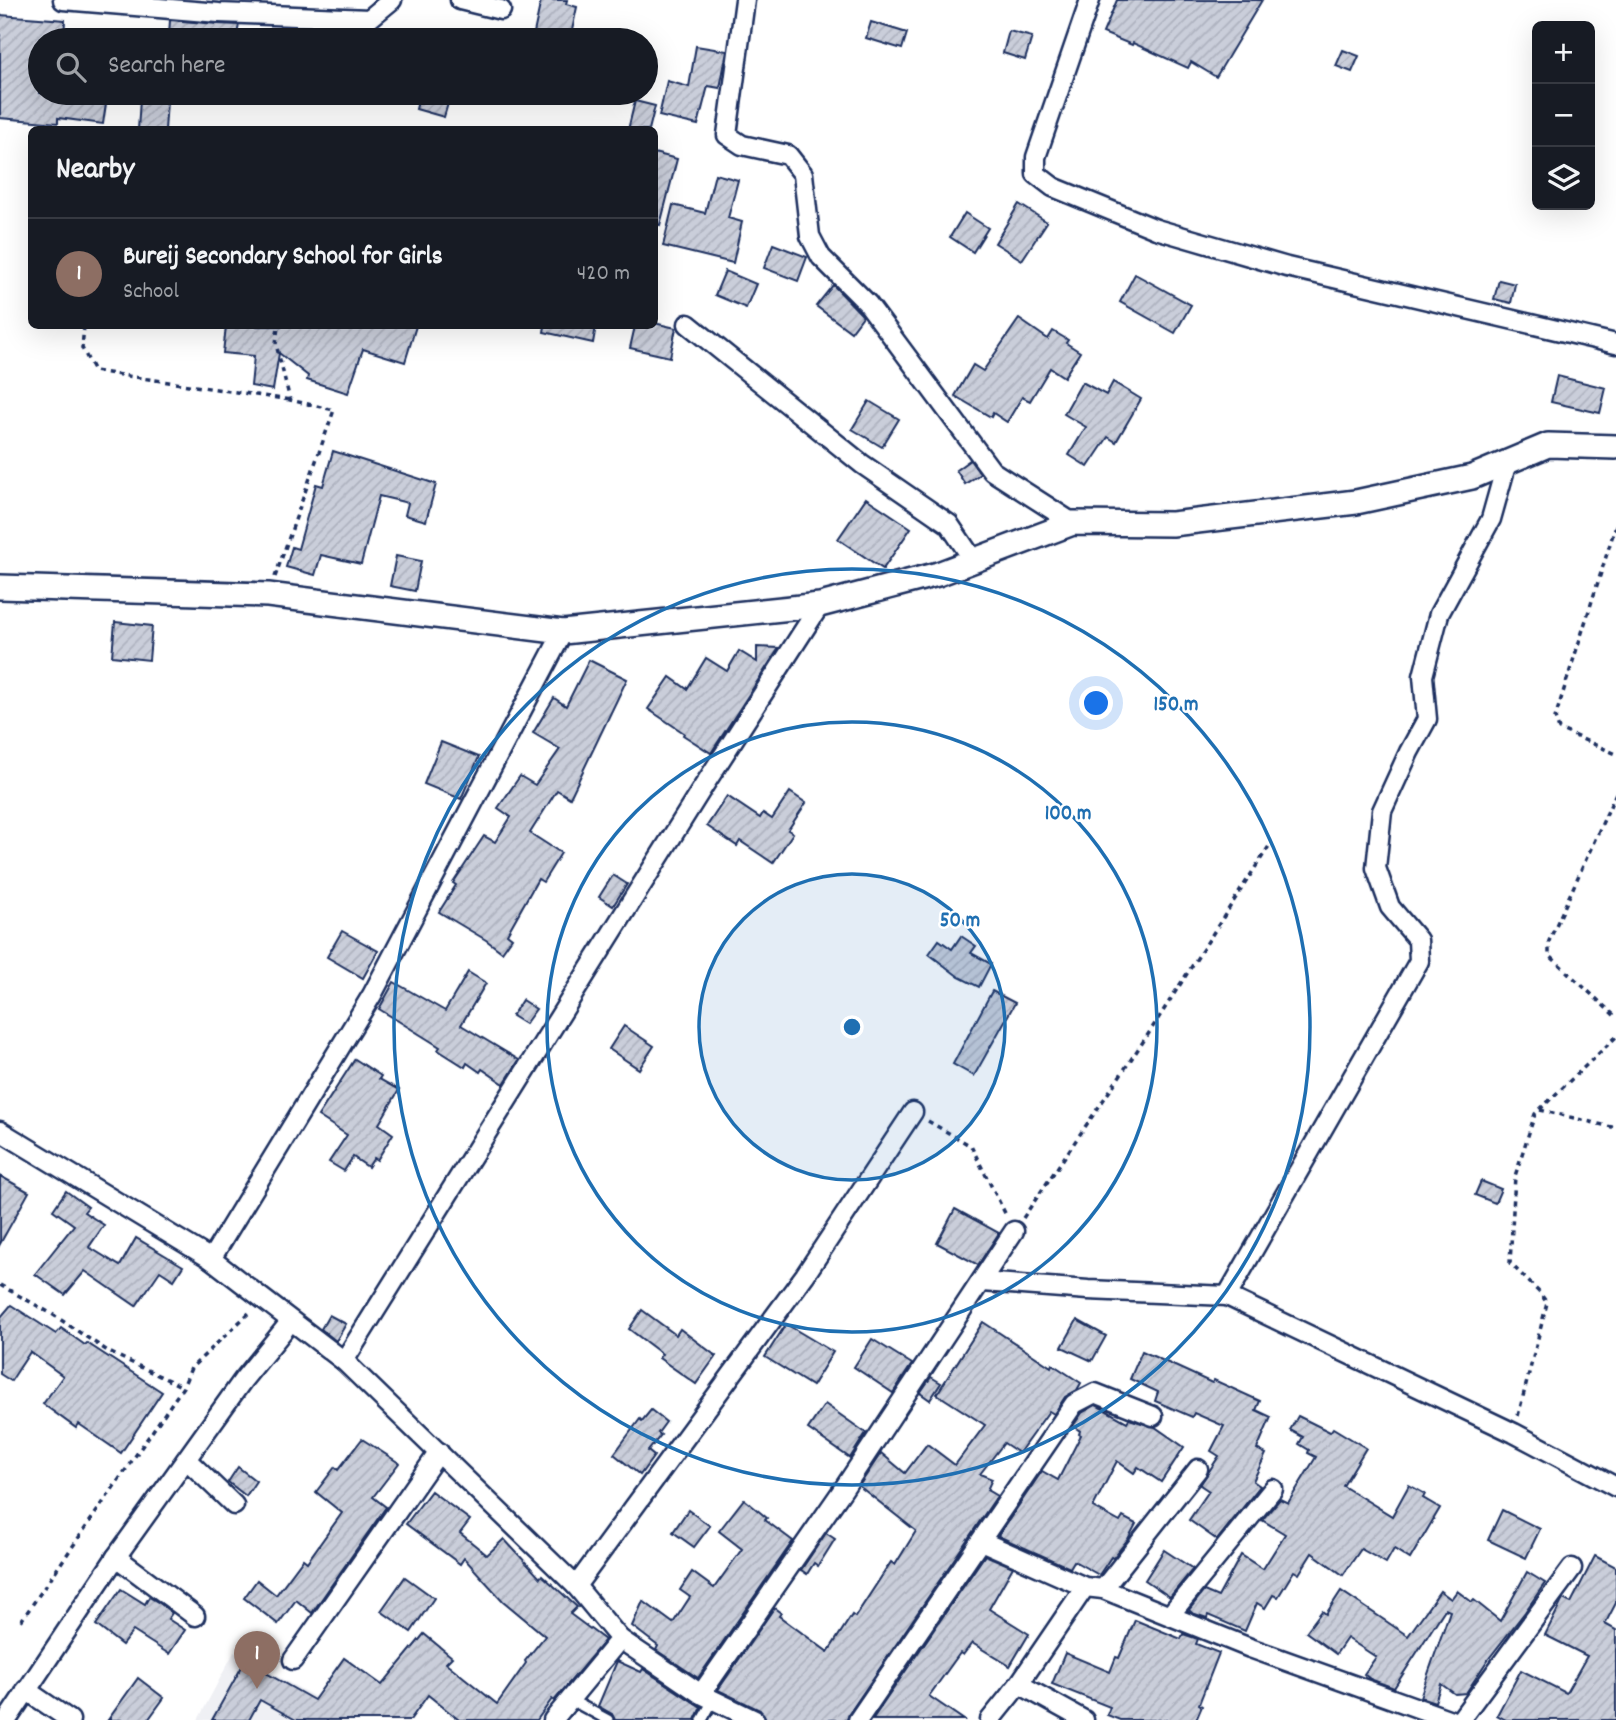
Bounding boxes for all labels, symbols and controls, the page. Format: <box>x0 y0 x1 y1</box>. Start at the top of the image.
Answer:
map controls <box>1532 21 1595 210</box>
button: + <box>1532 21 1595 84</box>
search box <box>28 28 658 105</box>
icon: search <box>52 48 90 86</box>
text: Search here <box>108 48 226 85</box>
button: − <box>1532 84 1595 147</box>
button: layers <box>1532 147 1595 210</box>
text: Nearby <box>56 150 134 193</box>
text: Bureij Secondary School for Girls <box>123 239 443 276</box>
text: 1 <box>76 258 82 291</box>
text: 420 m <box>577 258 630 291</box>
text: School <box>123 276 179 309</box>
your location <box>1079 686 1113 720</box>
text: 150 m <box>1153 691 1199 721</box>
text: 100 m <box>1045 800 1091 830</box>
text: 50 m <box>940 907 980 937</box>
centre of rings <box>840 1015 864 1039</box>
pin: 1 <box>234 1631 280 1689</box>

